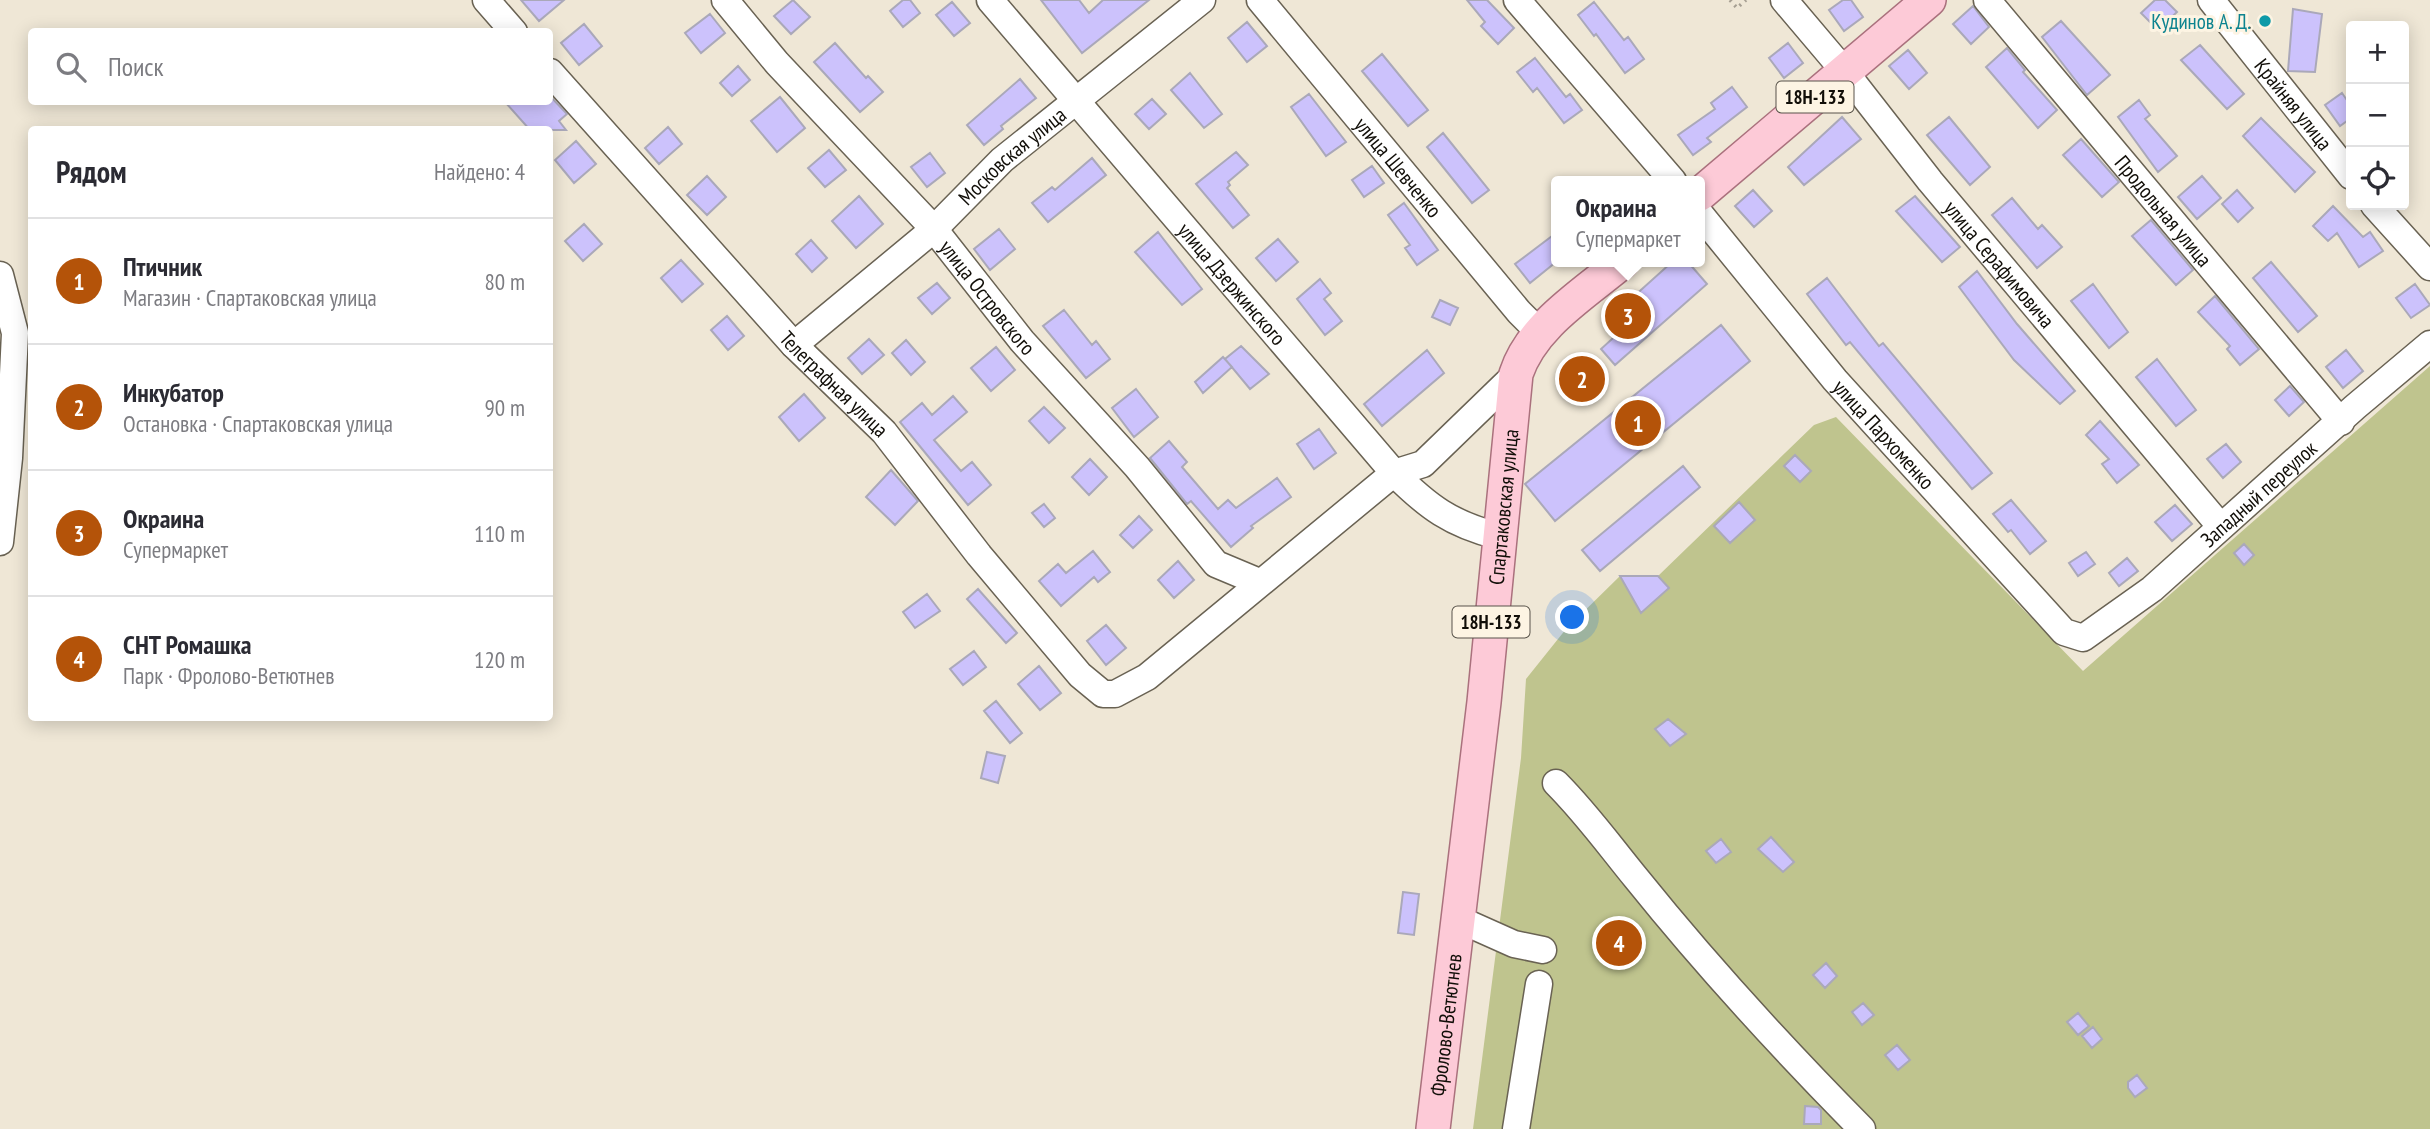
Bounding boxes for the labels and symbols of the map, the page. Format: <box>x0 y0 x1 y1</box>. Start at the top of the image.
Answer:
place label: Кудинов A. Д. <box>2151 8 2251 35</box>
marker: Кудинов A. Д. <box>2257 13 2273 29</box>
street label: Крайняя улица <box>2249 53 2339 156</box>
road number: 18Н-133 <box>1776 82 1854 113</box>
street label: Московская улица <box>952 101 1071 210</box>
street label: улица Шевченко <box>1349 111 1448 223</box>
street label: Продольная улица <box>2109 149 2218 272</box>
street label: улица Серафимовича <box>1939 195 2061 333</box>
street label: улица Дзержинского <box>1172 217 1292 351</box>
street label: улица Островского <box>934 234 1041 361</box>
pin: 3 <box>1605 290 1651 342</box>
street label: Телеграфная улица <box>774 325 894 443</box>
pin: 2 <box>1559 353 1605 405</box>
street label: улица Пархоменко <box>1827 374 1941 495</box>
pin: 1 <box>1615 397 1661 449</box>
street label: Спартаковская улица <box>1482 428 1524 586</box>
street label: Западный переулок <box>2195 434 2322 553</box>
your location <box>1555 600 1589 634</box>
road number: 18Н-133 <box>1452 607 1530 638</box>
pin: 4 <box>1596 917 1642 969</box>
street label: Фролово-Ветютнев <box>1424 952 1467 1097</box>

